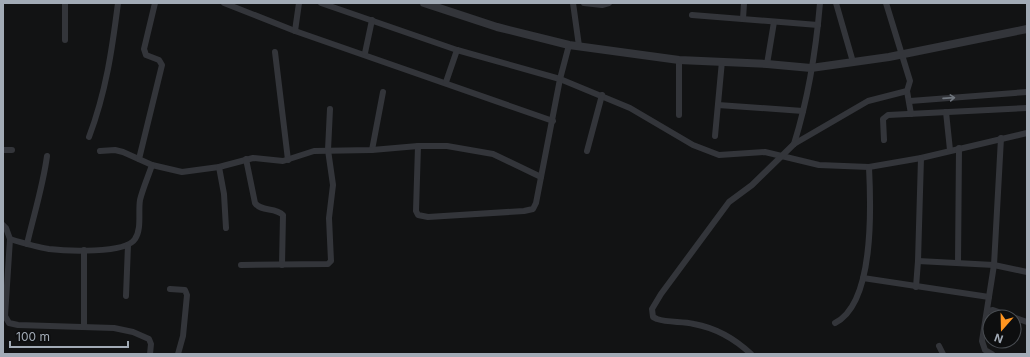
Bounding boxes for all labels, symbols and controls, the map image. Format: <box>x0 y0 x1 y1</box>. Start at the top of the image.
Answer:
one-way arrow <box>942 94 955 101</box>
north arrow <box>982 309 1022 349</box>
scale bar <box>10 323 128 349</box>
text: 100 m <box>16 329 50 344</box>
text: N <box>992 330 1005 346</box>

